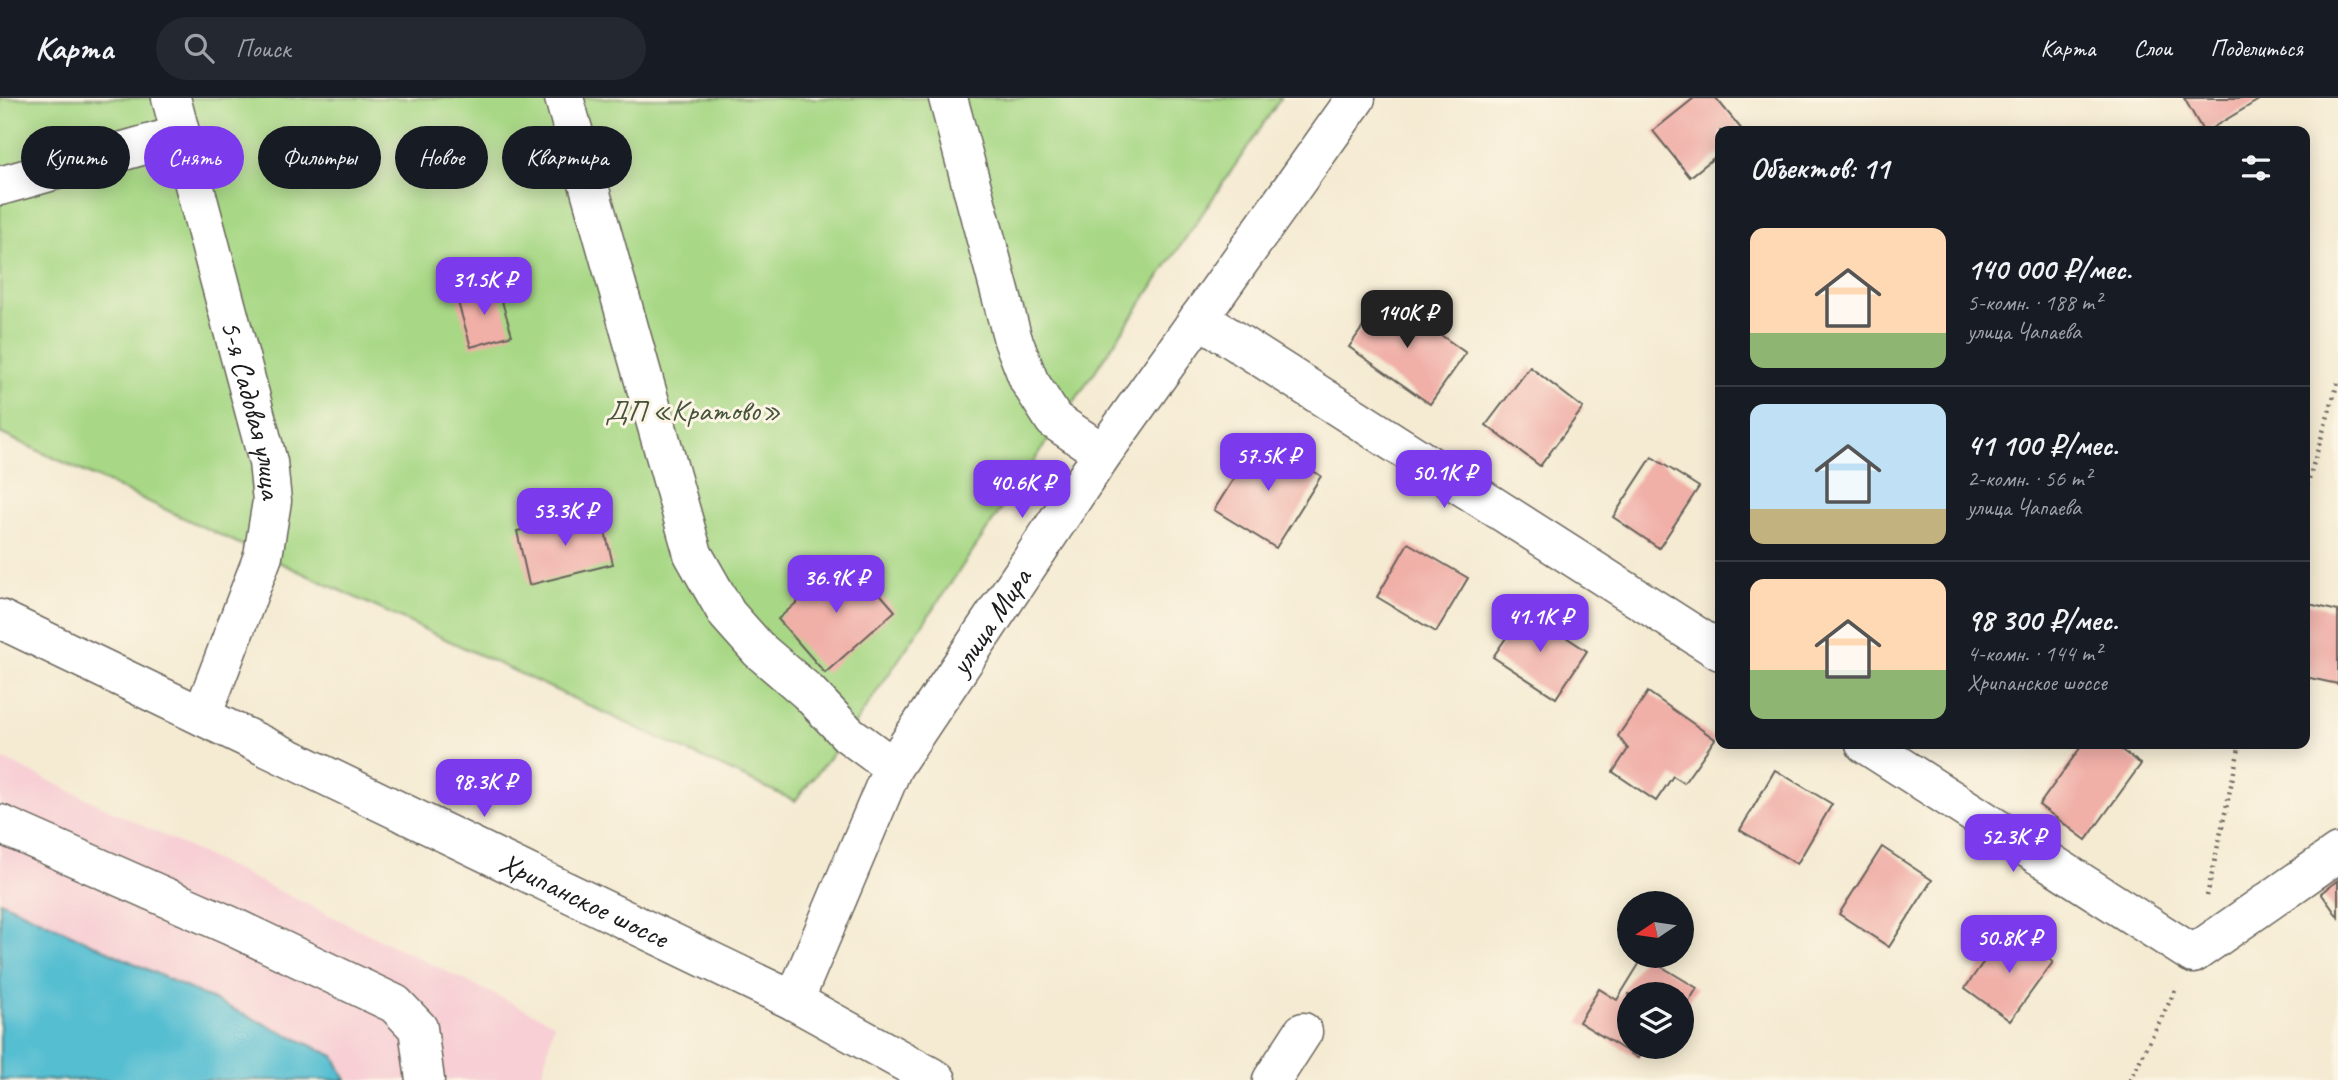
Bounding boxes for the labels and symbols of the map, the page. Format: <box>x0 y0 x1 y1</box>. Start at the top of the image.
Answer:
pin: 31.5K ₽ <box>419 258 549 317</box>
pin: 140K ₽ <box>1350 290 1464 350</box>
street label: 5-я Садовая улица <box>212 316 291 503</box>
park label: ДП «Кратово» <box>605 391 781 429</box>
pin: 57.5K ₽ <box>1203 434 1333 493</box>
pin: 50.1K ₽ <box>1379 450 1509 510</box>
pin: 40.6K ₽ <box>957 460 1087 520</box>
pin: 53.3K ₽ <box>500 489 630 548</box>
pin: 36.9K ₽ <box>771 556 901 615</box>
street label: улица Мира <box>940 559 1041 684</box>
pin: 41.1K ₽ <box>1475 594 1605 654</box>
pin: 98.3K ₽ <box>419 760 549 819</box>
pin: 52.3K ₽ <box>1948 814 2078 874</box>
street label: Хрипанское шоссе <box>494 843 676 958</box>
north arrow <box>1617 891 1694 968</box>
pin: 50.8K ₽ <box>1944 916 2074 975</box>

